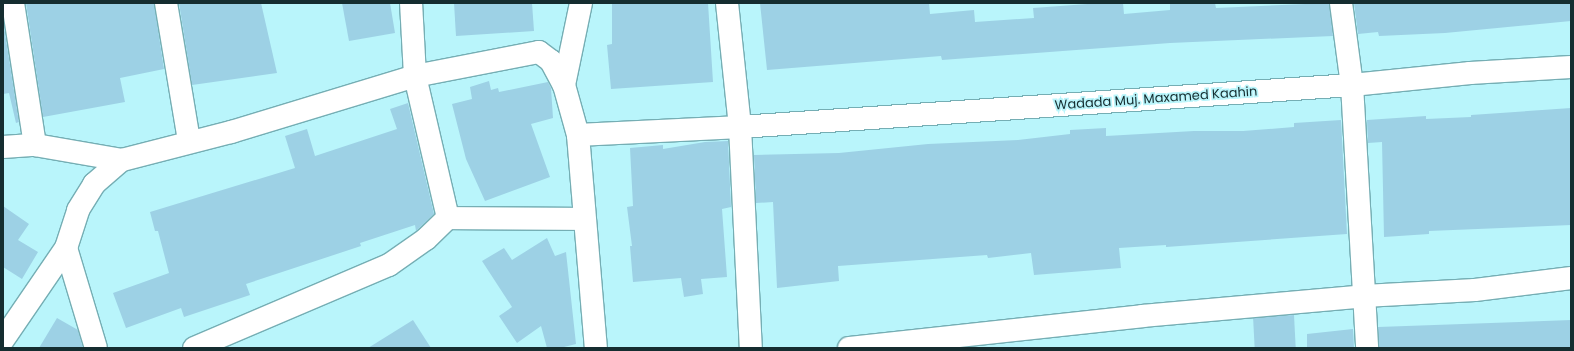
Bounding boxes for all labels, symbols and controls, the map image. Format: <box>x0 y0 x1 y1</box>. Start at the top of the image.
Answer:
street label: Wadada Muj. Maxamed Kaahin <box>1054 84 1258 114</box>

